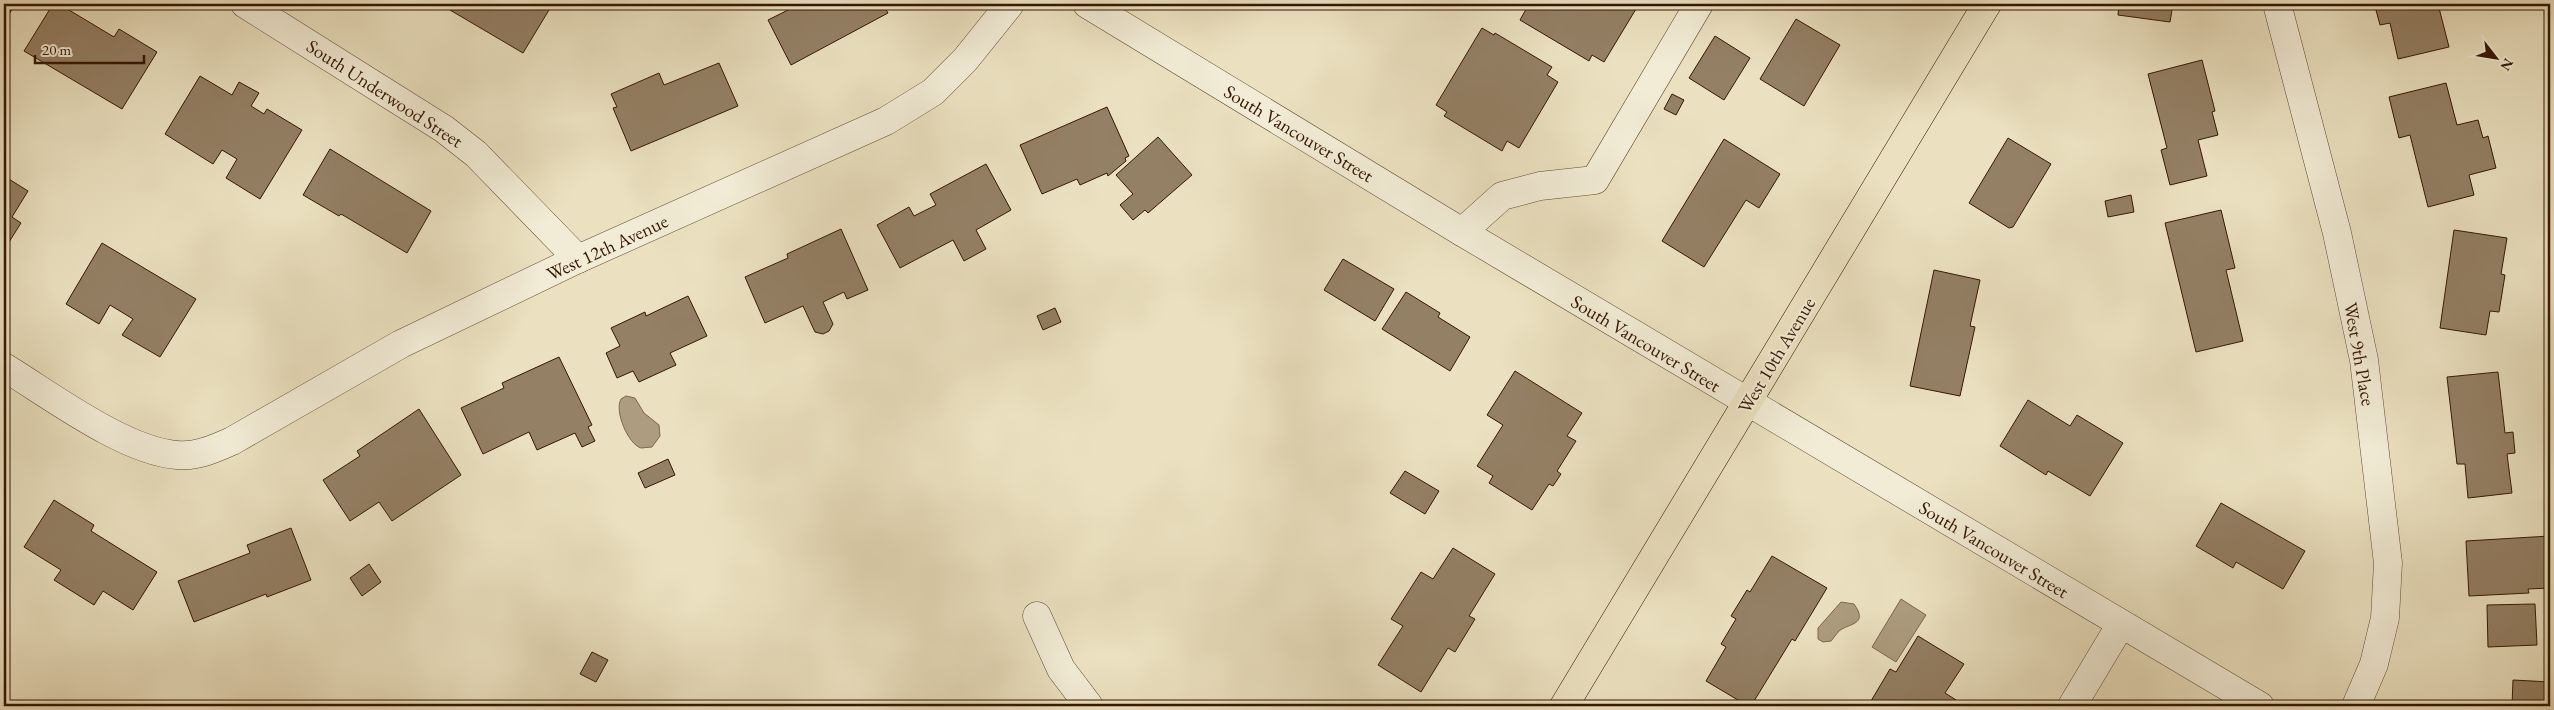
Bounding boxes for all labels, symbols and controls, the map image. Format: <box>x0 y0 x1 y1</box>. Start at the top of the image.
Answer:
scale bar <box>35 32 144 64</box>
north arrow <box>2472 32 2522 82</box>
street label: South Underwood Street <box>302 33 468 153</box>
text: 20 m <box>42 40 71 59</box>
text: N <box>2496 55 2518 75</box>
street label: South Vancouver Street <box>1219 79 1378 188</box>
street label: West 12th Avenue <box>543 208 672 286</box>
street label: South Vancouver Street <box>1566 289 1725 398</box>
street label: West 10th Avenue <box>1732 293 1821 418</box>
street label: West 9th Place <box>2338 300 2381 408</box>
street label: South Vancouver Street <box>1914 495 2073 604</box>

